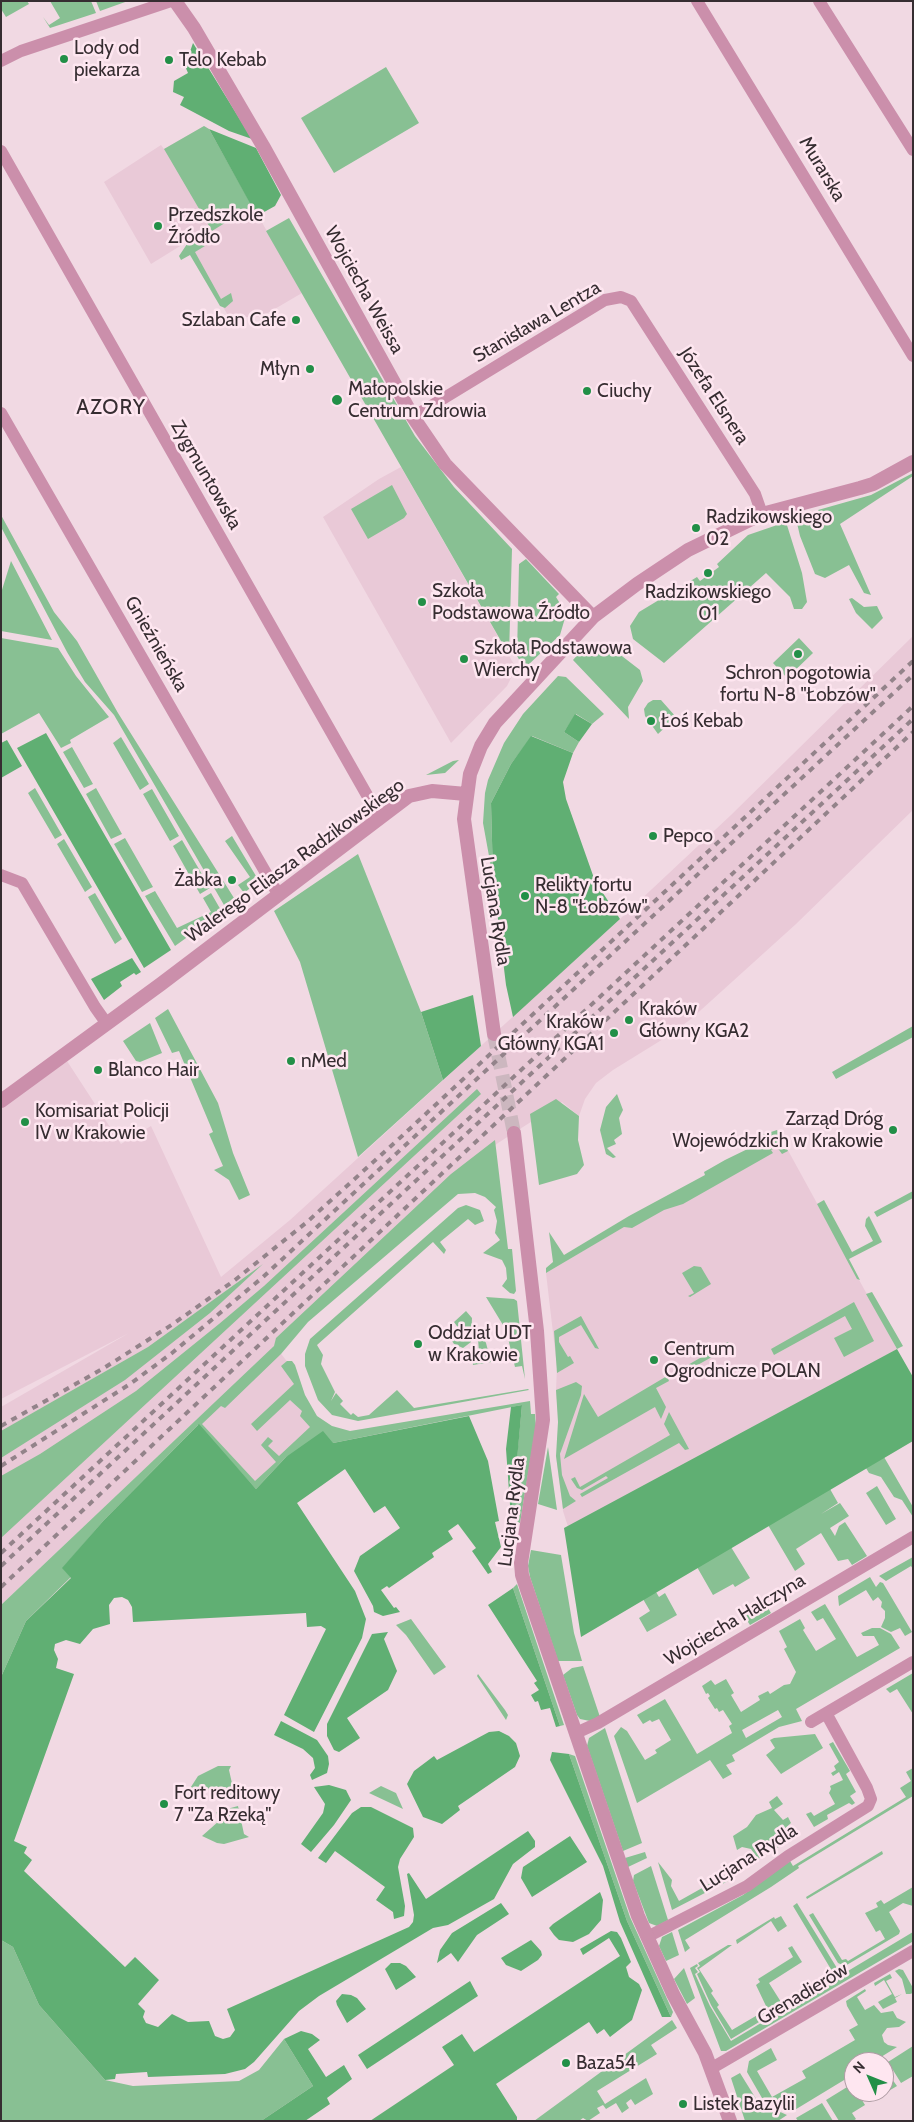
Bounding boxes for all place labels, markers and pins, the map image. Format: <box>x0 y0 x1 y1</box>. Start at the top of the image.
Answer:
place label: Lody od piekarza <box>74 37 140 81</box>
place label: Telo Kebab <box>179 49 267 71</box>
marker: Lody od piekarza <box>58 53 70 65</box>
marker: Telo Kebab <box>163 54 175 66</box>
place label: Przedszkole Źródło <box>168 204 263 248</box>
marker: Przedszkole Źródło <box>152 220 164 232</box>
place label: Szlaban Cafe <box>181 309 286 331</box>
marker: Szlaban Cafe <box>290 314 302 326</box>
place label: Młyn <box>260 358 300 380</box>
marker: Młyn <box>304 363 316 375</box>
place label: Małopolskie Centrum Zdrowia <box>348 378 486 422</box>
place label: Ciuchy <box>597 380 652 402</box>
marker: Ciuchy <box>581 385 593 397</box>
marker: Małopolskie Centrum Zdrowia <box>330 393 344 407</box>
place label: Radzikowskiego 02 <box>706 506 832 550</box>
marker: Radzikowskiego 02 <box>690 522 702 534</box>
marker: Radzikowskiego 01 <box>702 567 714 579</box>
place label: Szkoła Podstawowa Źródło <box>432 580 590 624</box>
place label: Radzikowskiego 01 <box>645 581 771 625</box>
marker: Szkoła Podstawowa Źródło <box>416 596 428 608</box>
place label: Szkoła Podstawowa Wierchy <box>474 637 632 681</box>
marker: Schron pogotowia fortu N-8 "Łobzów" <box>792 648 804 660</box>
marker: Szkoła Podstawowa Wierchy <box>458 653 470 665</box>
place label: Schron pogotowia fortu N-8 "Łobzów" <box>720 662 876 706</box>
place label: Łoś Kebab <box>661 710 743 732</box>
marker: Łoś Kebab <box>645 715 657 727</box>
place label: Pepco <box>663 825 713 847</box>
marker: Pepco <box>647 830 659 842</box>
place label: Żabka <box>174 869 222 891</box>
marker: Żabka <box>226 874 238 886</box>
place label: Relikty fortu N-8 "Łobzów" <box>535 874 648 918</box>
marker: Relikty fortu N-8 "Łobzów" <box>519 890 531 902</box>
place label: Kraków Główny KGA2 <box>639 998 749 1042</box>
place label: Kraków Główny KGA1 <box>498 1011 604 1055</box>
marker: Kraków Główny KGA2 <box>623 1014 635 1026</box>
marker: Kraków Główny KGA1 <box>608 1027 620 1039</box>
place label: nMed <box>301 1050 347 1072</box>
marker: nMed <box>285 1055 297 1067</box>
place label: Blanco Hair <box>108 1059 199 1081</box>
marker: Blanco Hair <box>92 1064 104 1076</box>
place label: Komisariat Policji IV w Krakowie <box>35 1100 169 1144</box>
place label: Zarząd Dróg Wojewódzkich w Krakowie <box>672 1108 883 1152</box>
marker: Komisariat Policji IV w Krakowie <box>19 1116 31 1128</box>
marker: Zarząd Dróg Wojewódzkich w Krakowie <box>887 1124 899 1136</box>
place label: Oddział UDT w Krakowie <box>428 1322 532 1366</box>
marker: Oddział UDT w Krakowie <box>412 1338 424 1350</box>
place label: Centrum Ogrodnicze POLAN <box>664 1338 821 1382</box>
marker: Centrum Ogrodnicze POLAN <box>648 1354 660 1366</box>
place label: Fort reditowy 7 "Za Rzeką" <box>174 1782 280 1826</box>
marker: Fort reditowy 7 "Za Rzeką" <box>158 1798 170 1810</box>
place label: Baza54 <box>576 2052 636 2074</box>
marker: Baza54 <box>560 2057 572 2069</box>
place label: Listek Bazylii <box>693 2093 795 2115</box>
marker: Listek Bazylii <box>677 2098 689 2110</box>

